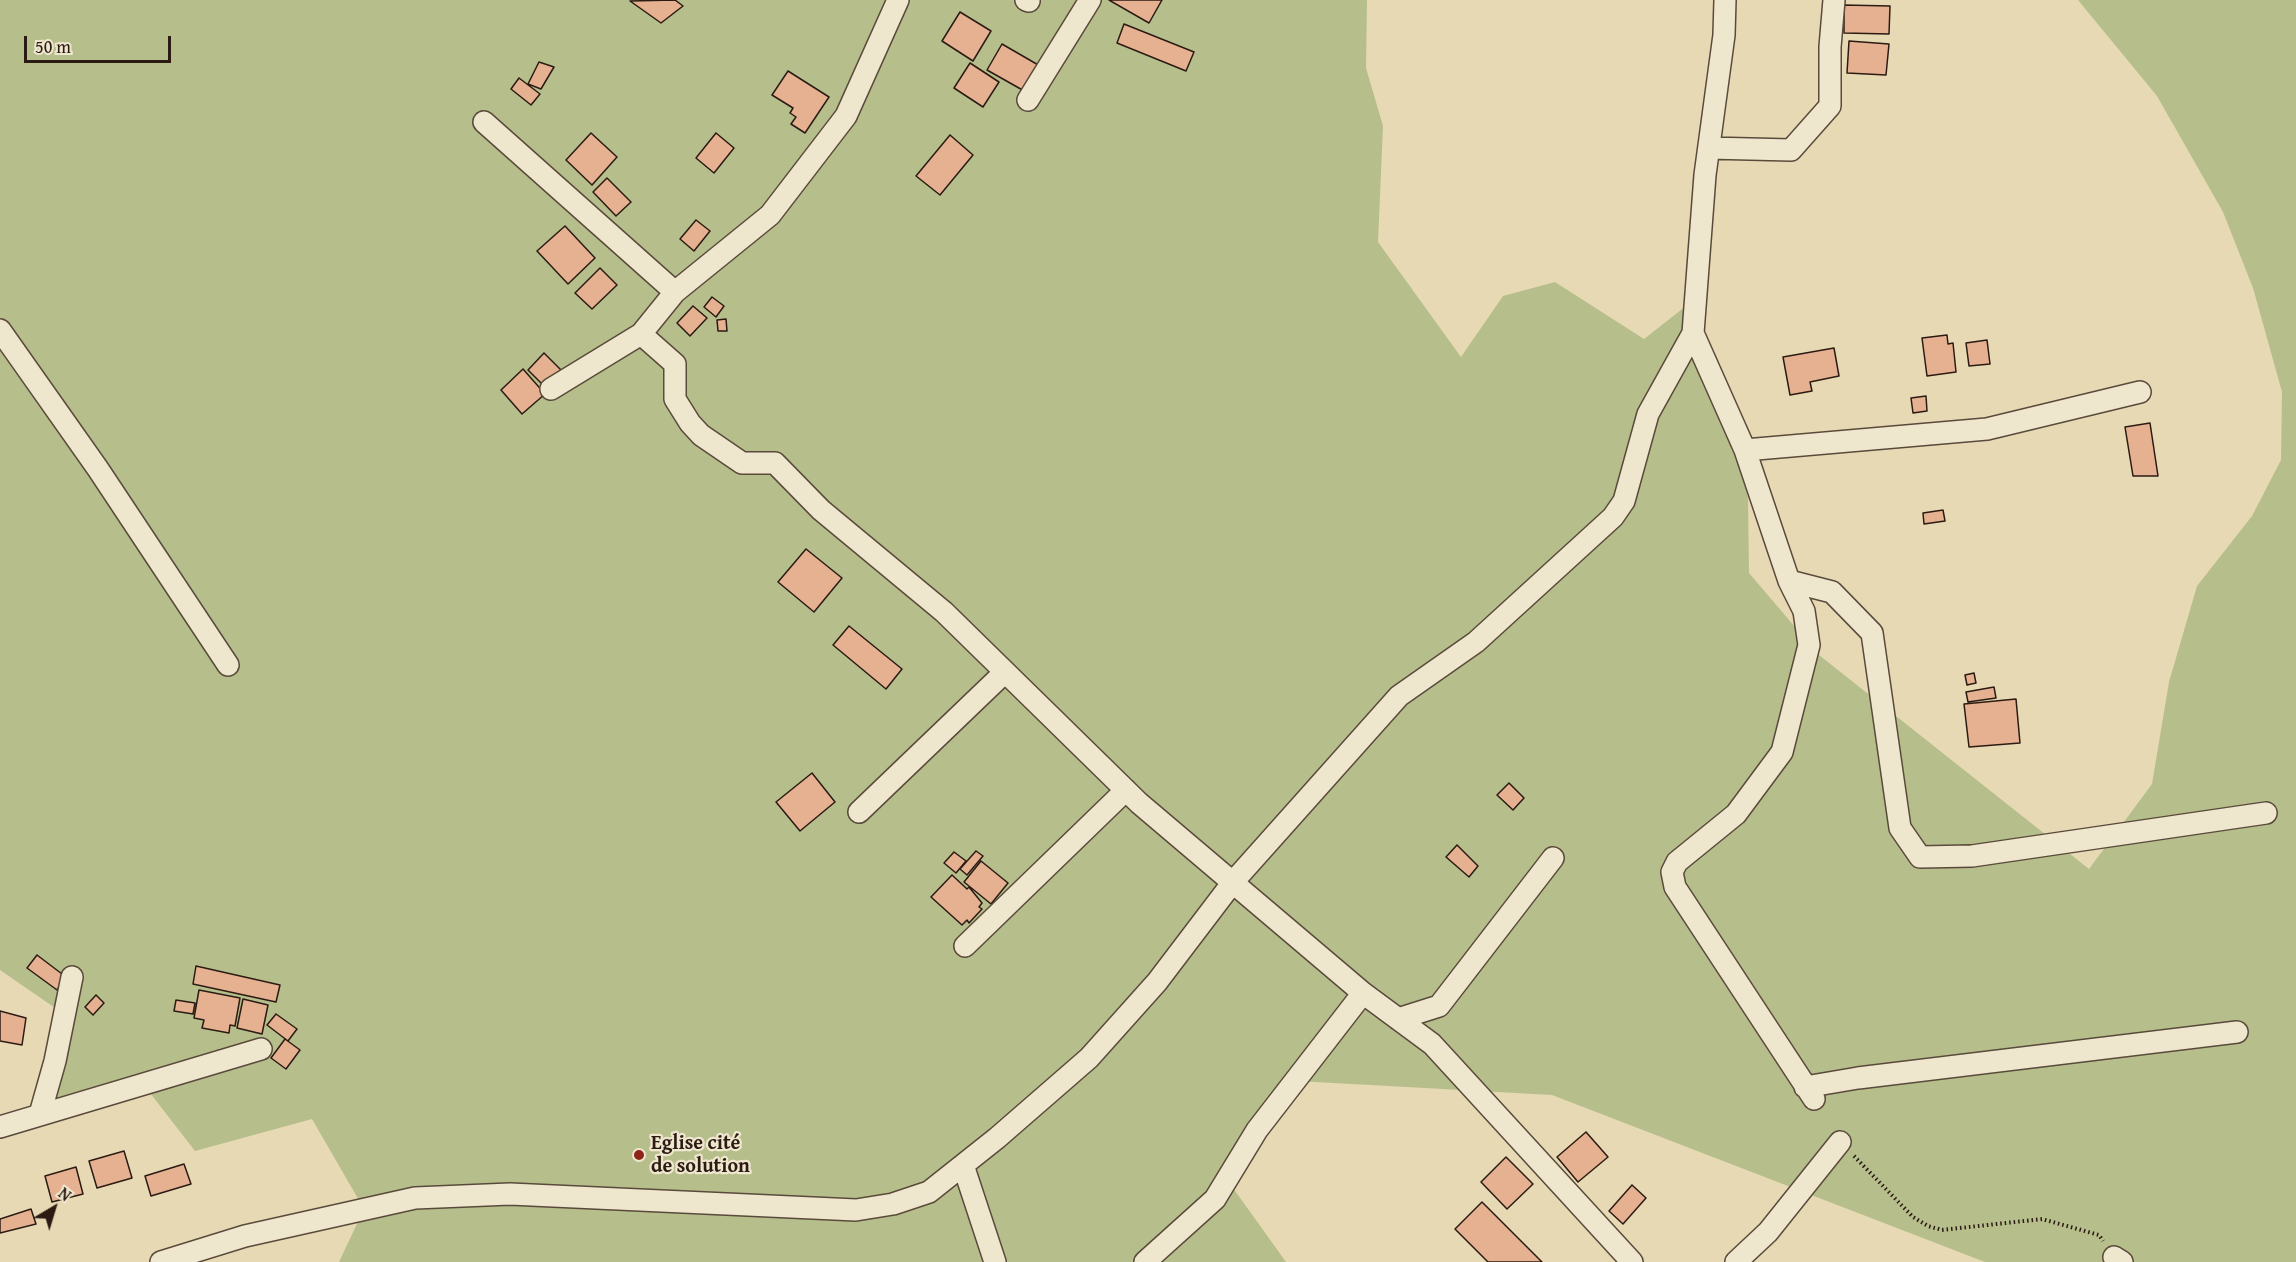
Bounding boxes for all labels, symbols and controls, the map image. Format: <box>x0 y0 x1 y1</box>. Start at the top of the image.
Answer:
scale bar <box>27 24 174 62</box>
text: 50 m <box>35 33 71 60</box>
place label: Eglise cité de solution <box>651 1132 750 1179</box>
marker: Eglise cité de solution <box>632 1148 646 1162</box>
north arrow <box>24 1178 84 1238</box>
text: N <box>53 1181 77 1207</box>

